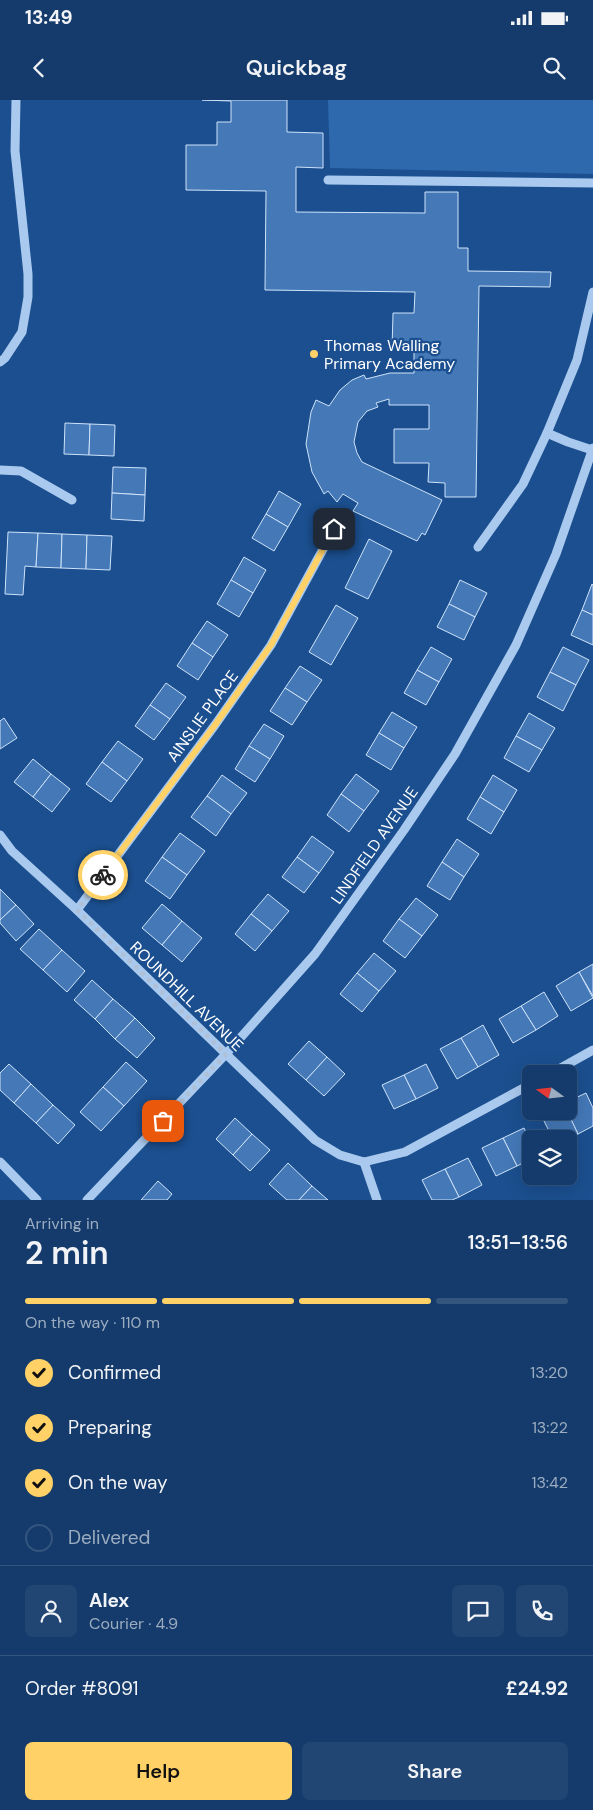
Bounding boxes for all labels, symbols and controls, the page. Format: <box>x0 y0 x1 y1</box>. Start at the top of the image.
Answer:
text: 13:49 <box>25 5 73 30</box>
text: Quickbag <box>246 53 347 82</box>
icon: back <box>25 54 53 82</box>
icon: search <box>540 54 568 82</box>
place label: Thomas Walling Primary Academy <box>324 335 455 374</box>
marker: Thomas Walling Primary Academy <box>308 348 320 360</box>
pin <box>313 508 355 550</box>
icon: home <box>320 515 348 543</box>
street label: AINSLIE PLACE <box>162 666 243 766</box>
street label: LINDFIELD AVENUE <box>326 782 423 908</box>
courier <box>78 850 128 900</box>
icon: bike <box>89 861 117 889</box>
street label: ROUNDHILL AVENUE <box>126 937 248 1056</box>
north arrow <box>522 1065 578 1120</box>
map controls <box>522 1065 577 1185</box>
pin <box>142 1100 184 1142</box>
icon: bag <box>149 1107 177 1135</box>
button: layers <box>522 1130 577 1185</box>
text: Arriving in <box>25 1213 99 1234</box>
text: 13:51–13:56 <box>468 1230 568 1255</box>
text: 2 min <box>25 1232 109 1274</box>
text: On the way · 110 m <box>25 1312 160 1333</box>
icon: check <box>25 1359 53 1387</box>
text: Confirmed <box>68 1360 161 1385</box>
text: 13:20 <box>530 1362 568 1383</box>
icon: check <box>25 1414 53 1442</box>
text: Preparing <box>68 1415 152 1440</box>
text: 13:22 <box>532 1417 568 1438</box>
icon: check <box>25 1469 53 1497</box>
text: On the way <box>68 1470 168 1495</box>
text: 13:42 <box>531 1472 568 1493</box>
text: Delivered <box>68 1525 150 1550</box>
button: person <box>25 1585 77 1637</box>
button: chat <box>452 1585 504 1637</box>
button: phone <box>516 1585 568 1637</box>
text: Alex <box>89 1588 129 1613</box>
text: Courier · 4.9 <box>89 1613 178 1634</box>
text: Order #8091 <box>25 1676 139 1701</box>
text: £24.92 <box>506 1676 568 1701</box>
button: Help <box>25 1742 292 1800</box>
button: Share <box>302 1742 568 1800</box>

